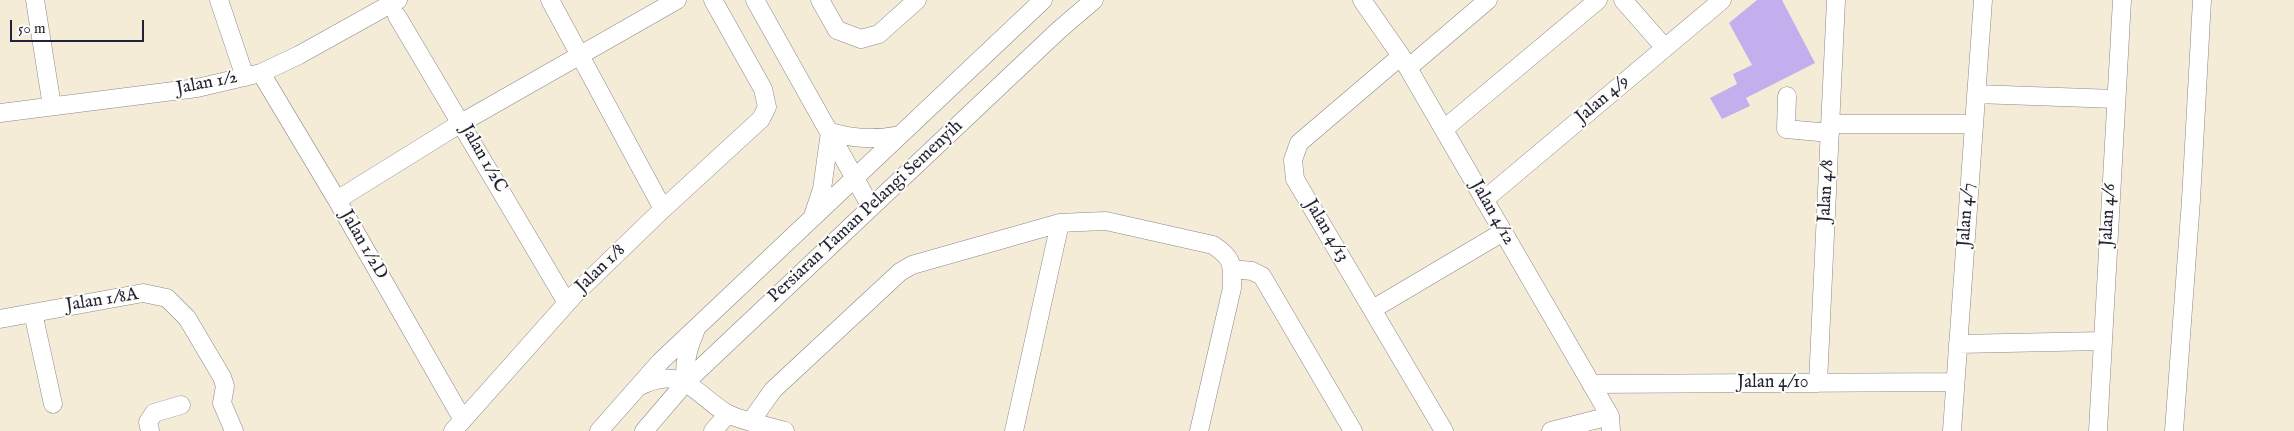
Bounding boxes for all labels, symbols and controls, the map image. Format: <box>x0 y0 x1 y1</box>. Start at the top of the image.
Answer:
scale bar <box>12 10 146 42</box>
text: 50 m <box>18 19 46 38</box>
street label: Jalan 1/2 <box>174 67 240 101</box>
street label: Jalan 4/9 <box>1572 71 1634 129</box>
street label: Persiaran Taman Pelangi Semenyih <box>764 116 968 308</box>
street label: Jalan 1/2C <box>455 121 511 197</box>
street label: Jalan 4/8 <box>1815 159 1839 223</box>
street label: Jalan 4/12 <box>1465 177 1519 249</box>
street label: Jalan 4/7 <box>1954 182 1980 248</box>
street label: Jalan 4/6 <box>2097 183 2121 247</box>
street label: Jalan 4/13 <box>1299 196 1353 266</box>
street label: Jalan 1/2D <box>335 206 391 284</box>
street label: Jalan 1/8 <box>572 240 630 298</box>
street label: Jalan 1/8A <box>64 285 140 317</box>
street label: Jalan 4/10 <box>1737 372 1809 394</box>

